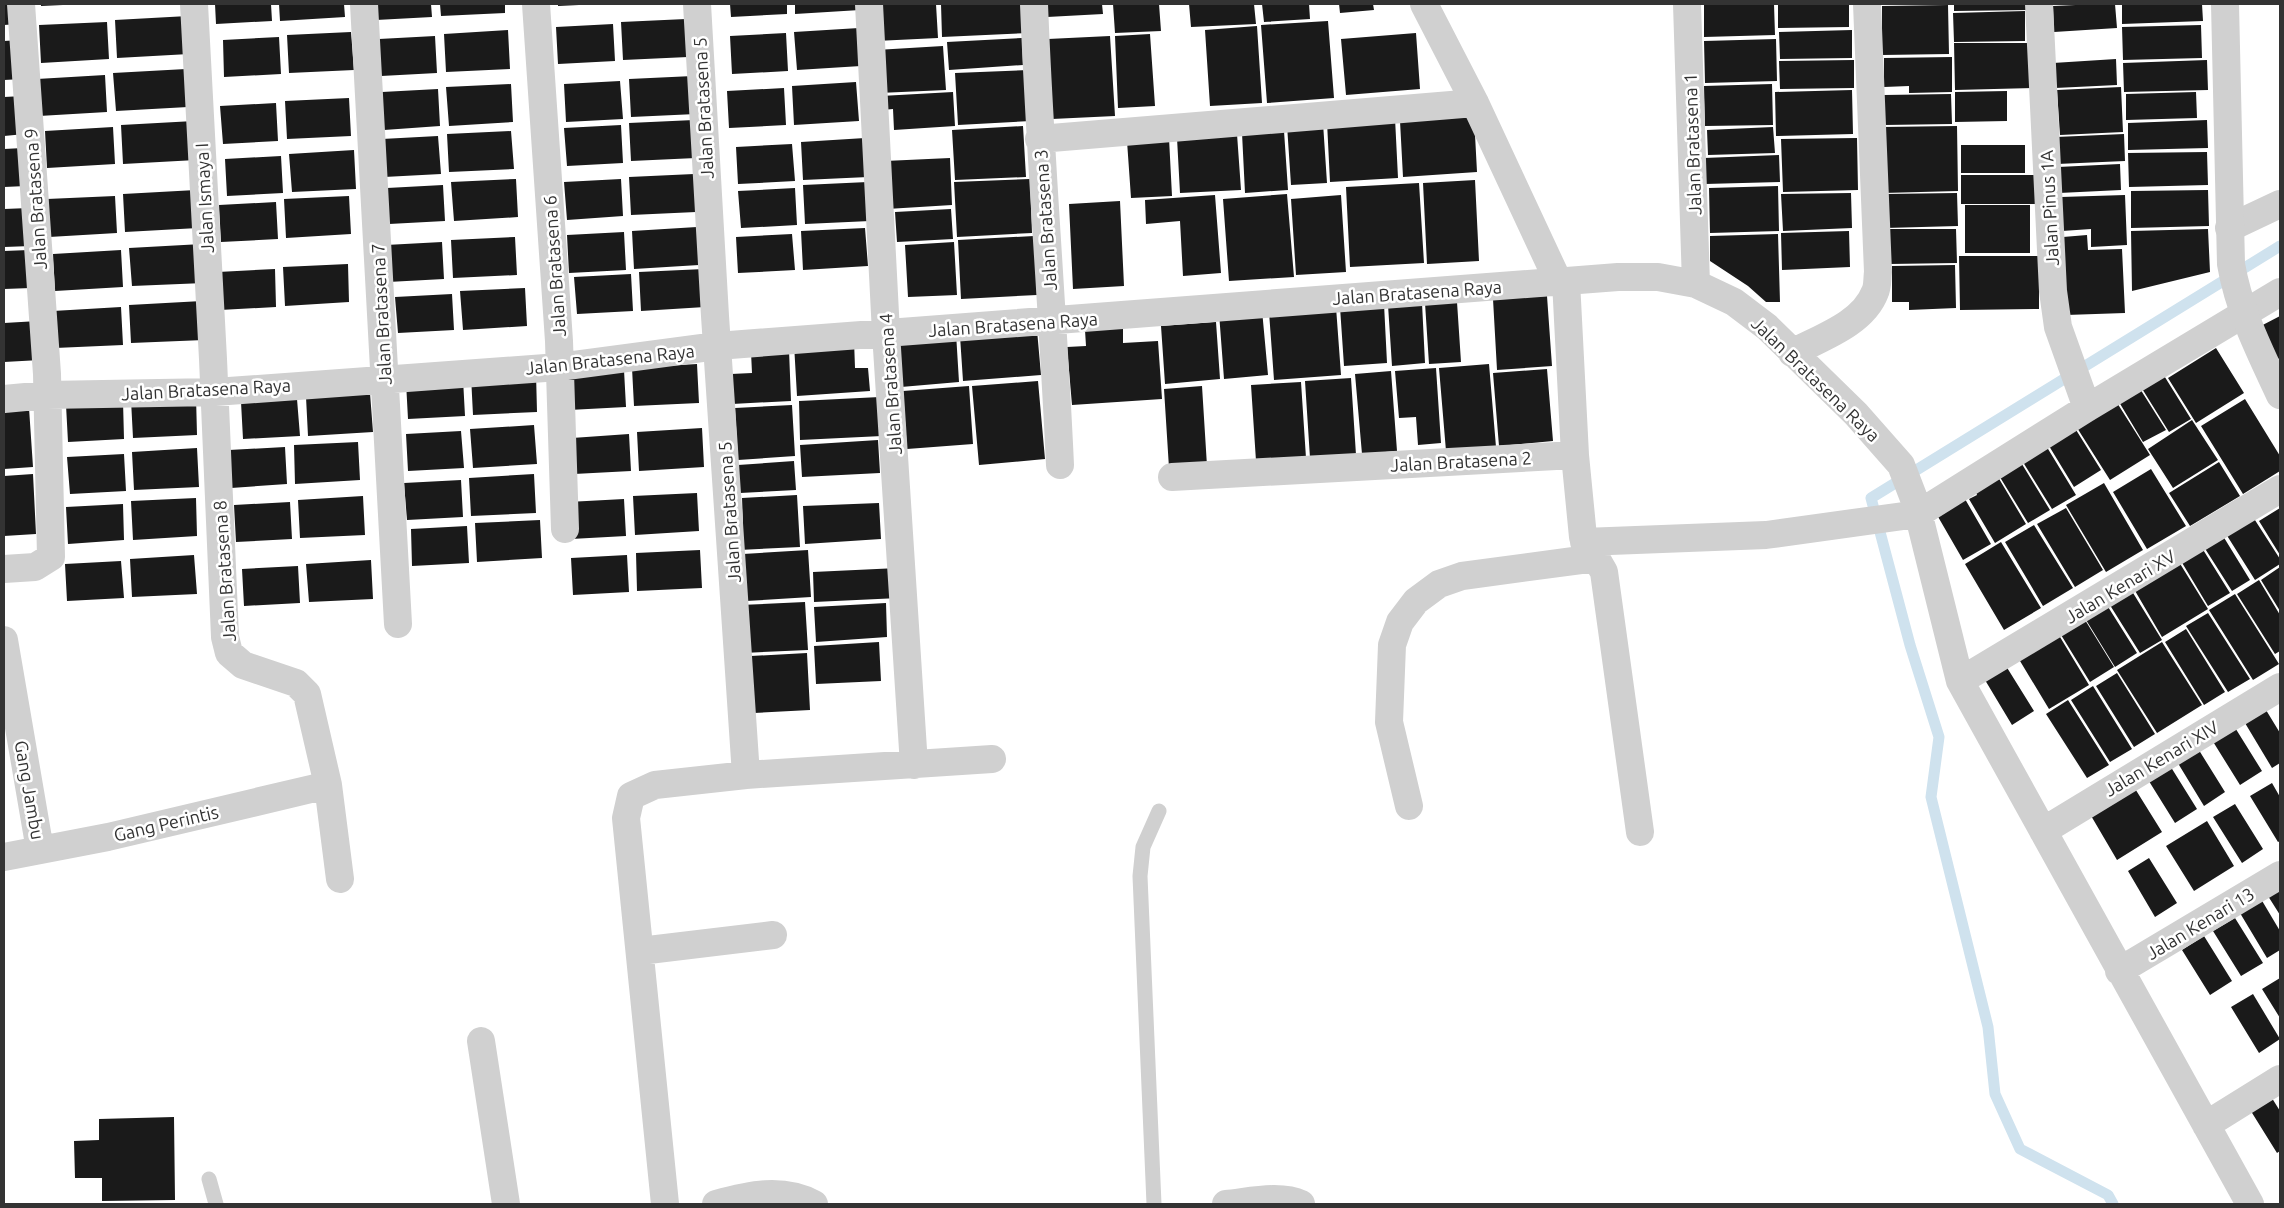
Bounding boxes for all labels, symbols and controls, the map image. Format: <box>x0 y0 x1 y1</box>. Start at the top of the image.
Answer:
street label: Jalan Bratasena 5 <box>689 37 717 179</box>
street label: Jalan Bratasena 1 <box>1680 73 1704 215</box>
street label: Jalan Bratasena 9 <box>20 128 50 270</box>
street label: Jalan Ismaya I <box>191 142 217 254</box>
street label: Jalan Bratasena 3 <box>1030 149 1060 291</box>
street label: Jalan Pinus 1A <box>2036 149 2062 266</box>
street label: Jalan Bratasena 6 <box>539 195 569 337</box>
street label: Jalan Bratasena 7 <box>367 243 395 385</box>
street label: Jalan Bratasena Raya <box>1332 276 1502 308</box>
street label: Jalan Bratasena Raya <box>928 308 1098 340</box>
street label: Jalan Bratasena 4 <box>875 313 905 455</box>
street label: Jalan Bratasena Raya <box>1748 313 1884 445</box>
street label: Jalan Bratasena Raya <box>524 340 696 378</box>
street label: Jalan Bratasena Raya <box>121 375 291 403</box>
street label: Jalan Bratasena 5 <box>714 441 744 583</box>
street label: Jalan Bratasena 2 <box>1390 447 1532 475</box>
street label: Jalan Bratasena 8 <box>209 500 239 642</box>
street label: Jalan Kenari XV <box>2061 545 2179 627</box>
street label: Jalan Kenari XIV <box>2100 716 2222 800</box>
street label: Gang Jambu <box>11 739 49 841</box>
street label: Gang Perintis <box>112 801 221 845</box>
street label: Jalan Kenari 13 <box>2142 883 2258 963</box>

